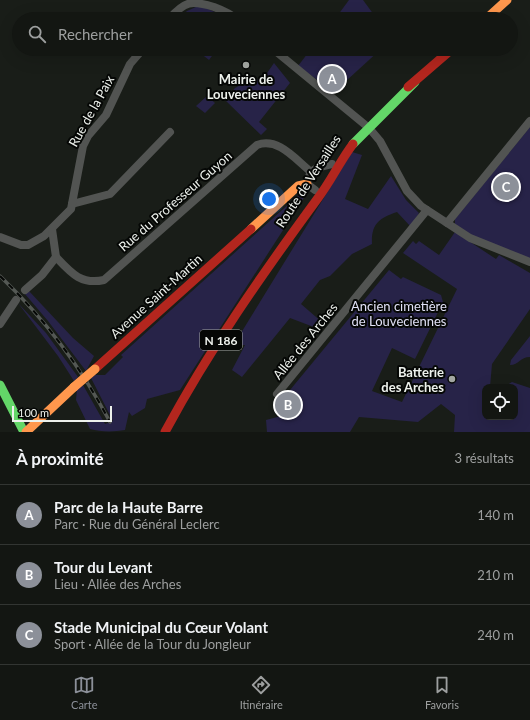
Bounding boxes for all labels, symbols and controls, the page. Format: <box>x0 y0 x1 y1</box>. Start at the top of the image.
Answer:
search box <box>12 12 518 56</box>
icon: search <box>26 23 48 45</box>
text: Rechercher <box>58 25 132 43</box>
marker: Mairie de Louveciennes <box>241 60 251 70</box>
pin: A <box>319 64 345 94</box>
place label: Mairie de Louveciennes <box>207 71 286 102</box>
street label: Rue de la Paix <box>65 72 117 150</box>
street label: Route de Versailles <box>272 131 344 230</box>
street label: Rue du Professeur Guyon <box>115 147 235 255</box>
pin: C <box>493 172 519 202</box>
your location <box>259 189 279 209</box>
street label: Avenue Saint-Martin <box>107 251 205 341</box>
park label: Ancien cimetière de Louveciennes <box>351 298 447 329</box>
street label: Allée des Arches <box>269 299 341 382</box>
road number: N 186 <box>200 330 242 350</box>
place label: Batterie des Arches <box>381 364 444 395</box>
marker: Batterie des Arches <box>447 374 457 384</box>
map controls <box>482 384 518 420</box>
button: locate <box>482 384 518 420</box>
pin: B <box>275 390 301 420</box>
scale bar <box>12 404 112 423</box>
text: 100 m <box>18 406 49 419</box>
text: À proximité <box>16 448 104 469</box>
text: 3 résultats <box>455 450 514 466</box>
text: Parc de la Haute Barre <box>54 498 203 516</box>
text: A <box>24 507 34 523</box>
text: 140 m <box>477 507 514 523</box>
text: Parc · Rue du Général Leclerc <box>54 516 220 532</box>
text: Tour du Levant <box>54 558 152 576</box>
text: B <box>25 567 33 583</box>
text: 210 m <box>477 567 514 583</box>
text: Lieu · Allée des Arches <box>54 576 181 592</box>
text: Stade Municipal du Cœur Volant <box>54 618 268 636</box>
text: C <box>25 627 33 643</box>
text: 240 m <box>477 627 514 643</box>
text: Sport · Allée de la Tour du Jongleur <box>54 636 251 652</box>
tab: Carte <box>71 674 98 711</box>
tab: Itinéraire <box>240 674 283 711</box>
tab: Favoris <box>425 674 459 711</box>

